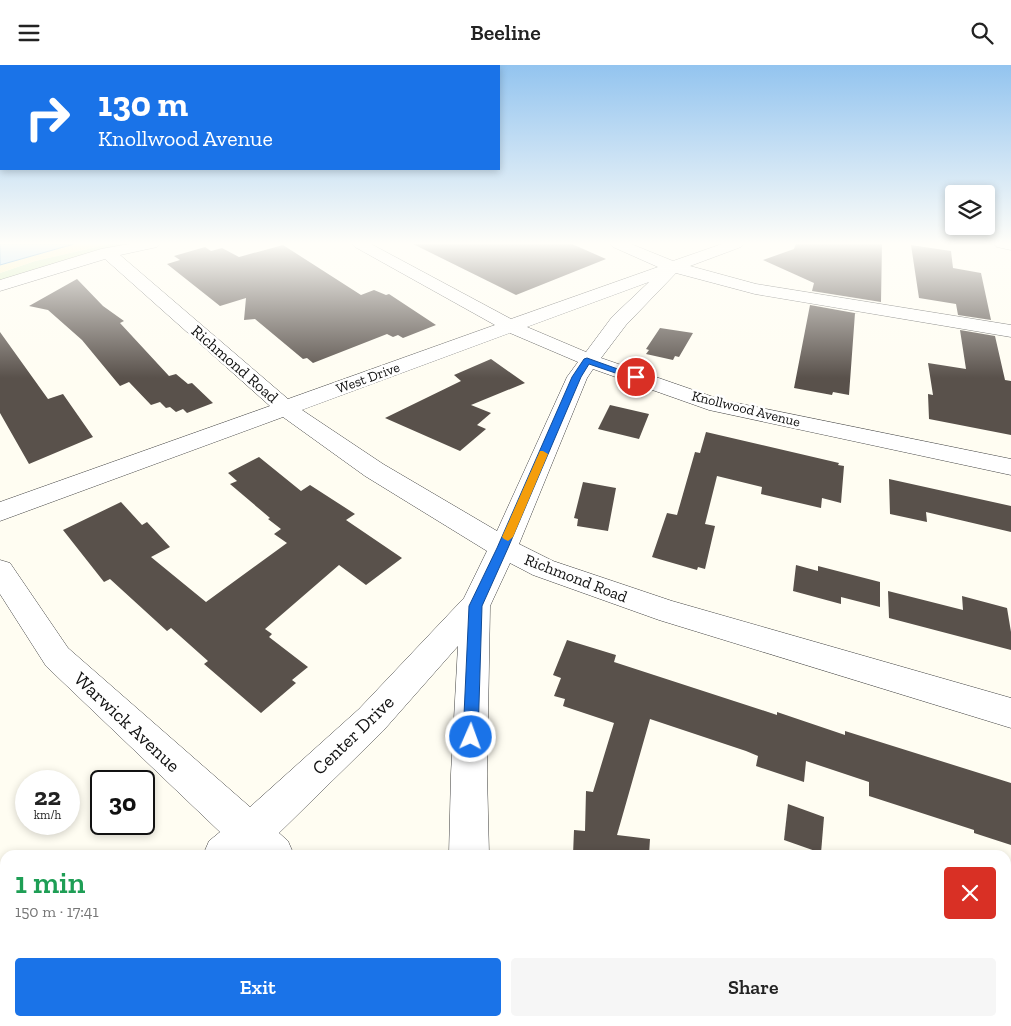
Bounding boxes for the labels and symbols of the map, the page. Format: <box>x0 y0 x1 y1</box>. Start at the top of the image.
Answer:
street label: Richmond Road <box>188 321 282 407</box>
pin <box>615 356 657 398</box>
street label: West Drive <box>334 359 403 397</box>
street label: Knollwood Avenue <box>690 387 802 431</box>
street label: Richmond Road <box>522 550 630 606</box>
street label: Warwick Avenue <box>69 667 185 777</box>
street label: Center Drive <box>307 690 399 780</box>
position arrow <box>444 710 496 762</box>
speed limit sign: 30 <box>90 770 155 835</box>

